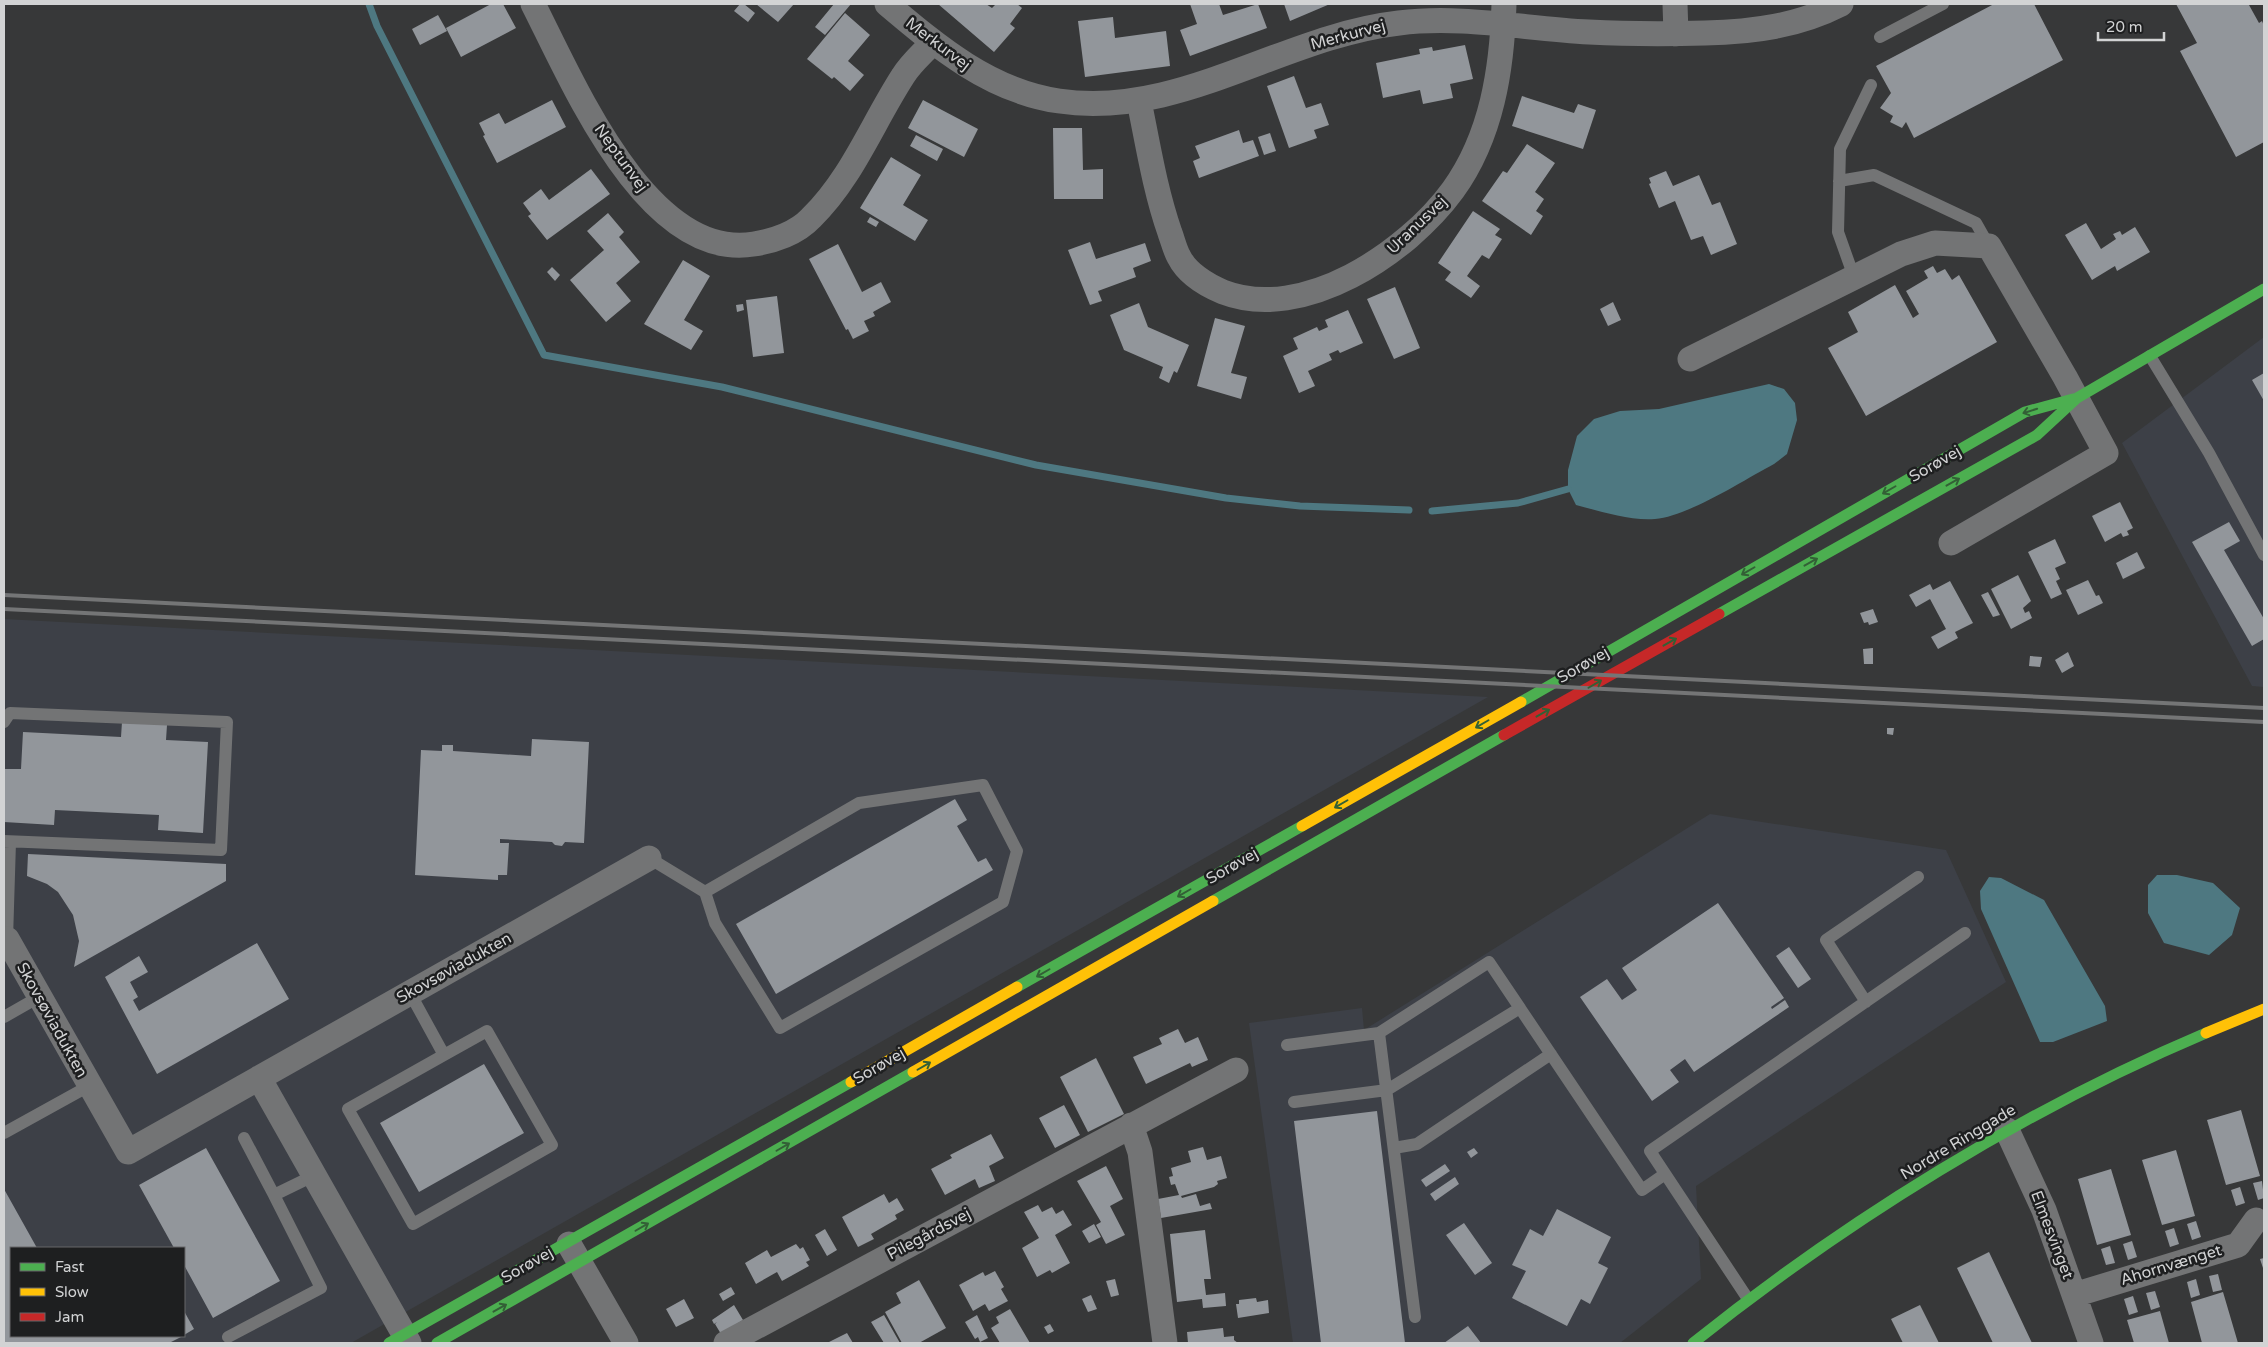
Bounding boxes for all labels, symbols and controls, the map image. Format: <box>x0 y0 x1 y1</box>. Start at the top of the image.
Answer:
scale bar <box>2098 10 2164 42</box>
street label: Merkurvej <box>901 13 975 75</box>
street label: Merkurvej <box>1308 15 1388 55</box>
text: 20 m <box>2106 18 2143 36</box>
street label: Neptunvej <box>590 120 652 196</box>
street label: Uranusvej <box>1383 192 1451 258</box>
one-way arrow <box>2023 406 2039 416</box>
street label: Sorøvej <box>1906 441 1964 487</box>
one-way arrow <box>1945 477 1960 486</box>
one-way arrow <box>1882 485 1896 495</box>
one-way arrow <box>1804 557 1819 567</box>
one-way arrow <box>1741 566 1755 576</box>
one-way arrow <box>1662 636 1676 646</box>
street label: Sorøvej <box>1554 642 1612 688</box>
one-way arrow <box>1588 678 1602 688</box>
one-way arrow <box>1535 707 1550 717</box>
one-way arrow <box>1475 719 1490 729</box>
one-way arrow <box>1333 799 1348 809</box>
street label: Sorøvej <box>1203 843 1261 889</box>
one-way arrow <box>1178 888 1192 898</box>
street label: Skovsøviadukten <box>393 928 515 1008</box>
street label: Skovsøviadukten <box>12 959 92 1081</box>
one-way arrow <box>1035 968 1050 978</box>
street label: Sorøvej <box>850 1043 908 1089</box>
one-way arrow <box>916 1061 930 1071</box>
street label: Nordre Ringgade <box>1897 1100 2019 1184</box>
one-way arrow <box>775 1141 789 1151</box>
street label: Elmesvinget <box>2026 1188 2078 1282</box>
street label: Pilegårdsvej <box>884 1204 974 1264</box>
one-way arrow <box>634 1222 648 1232</box>
street label: Ahornvænget <box>2118 1240 2224 1290</box>
street label: Sorøvej <box>498 1242 556 1288</box>
legend <box>10 1247 185 1337</box>
text: Fast <box>55 1258 85 1276</box>
text: Slow <box>55 1283 89 1301</box>
one-way arrow <box>493 1302 507 1312</box>
text: Jam <box>55 1308 84 1326</box>

